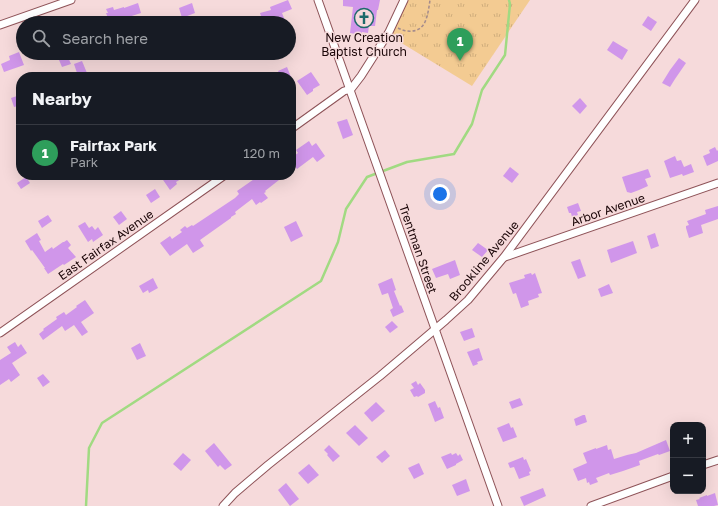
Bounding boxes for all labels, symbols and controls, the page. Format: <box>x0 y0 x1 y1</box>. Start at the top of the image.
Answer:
church icon: New Creation Baptist Church <box>353 7 375 29</box>
search box <box>16 16 296 60</box>
icon: search <box>30 27 52 49</box>
pin: 1 <box>447 28 473 61</box>
text: Search here <box>62 29 148 47</box>
place label: New Creation Baptist Church <box>321 30 407 59</box>
text: Nearby <box>32 88 92 109</box>
text: Fairfax Park <box>70 136 157 154</box>
text: 1 <box>42 145 48 161</box>
text: 120 m <box>243 145 280 161</box>
text: Park <box>70 154 98 170</box>
your location <box>430 184 450 204</box>
street label: Arbor Avenue <box>569 190 647 229</box>
street label: Trentman Street <box>396 202 441 296</box>
street label: East Fairfax Avenue <box>55 206 156 283</box>
street label: Brookline Avenue <box>446 217 522 304</box>
map controls <box>670 422 706 494</box>
button: + <box>670 422 706 458</box>
button: − <box>670 458 706 494</box>

